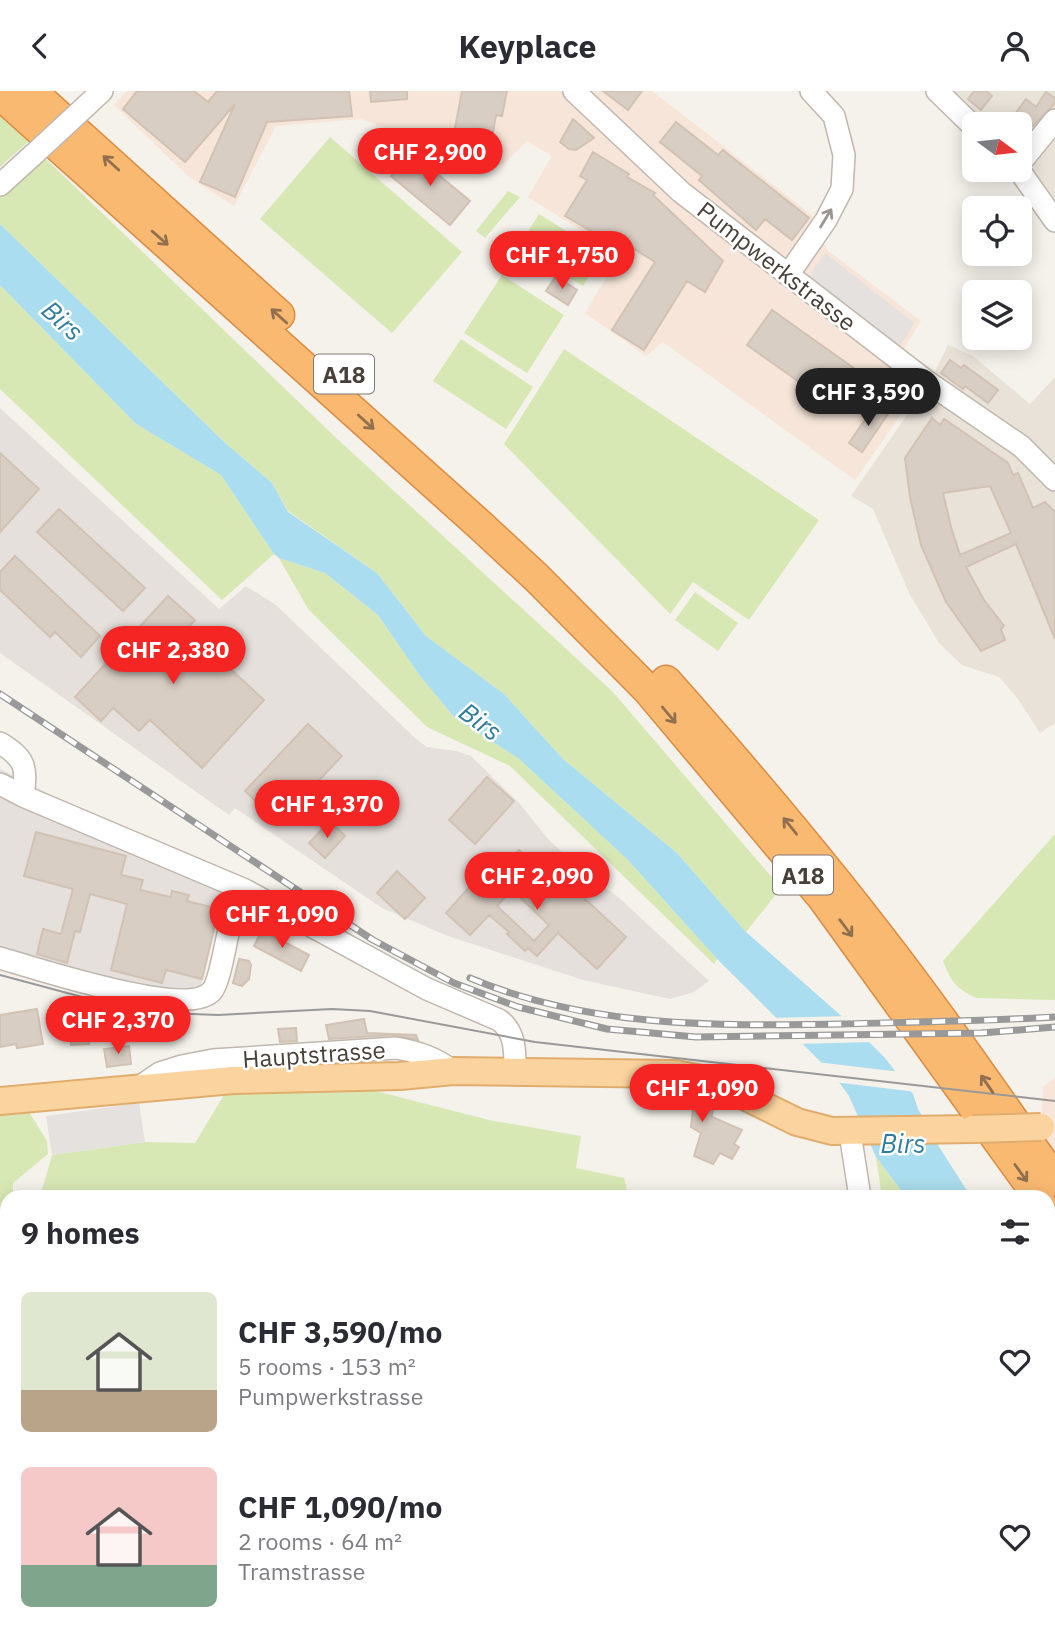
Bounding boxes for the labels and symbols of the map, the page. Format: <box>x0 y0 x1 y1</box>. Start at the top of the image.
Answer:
north arrow <box>962 112 1032 182</box>
pin: CHF 2,900 <box>350 129 510 188</box>
one-way arrow <box>102 155 120 171</box>
street label: Pumpwerkstrasse <box>691 194 863 338</box>
one-way arrow <box>819 209 833 229</box>
one-way arrow <box>151 229 168 246</box>
pin: CHF 1,750 <box>482 231 642 291</box>
water label: Birs <box>35 292 91 348</box>
one-way arrow <box>271 308 289 324</box>
road number: A18 <box>314 355 374 393</box>
pin: CHF 3,590 <box>788 369 948 428</box>
one-way arrow <box>357 414 375 430</box>
pin: CHF 2,380 <box>93 627 253 686</box>
water label: Birs <box>453 694 509 748</box>
one-way arrow <box>661 706 677 724</box>
pin: CHF 1,370 <box>247 781 407 840</box>
one-way arrow <box>782 817 797 835</box>
pin: CHF 2,090 <box>457 853 617 912</box>
road number: A18 <box>773 855 833 895</box>
pin: CHF 1,090 <box>202 891 362 950</box>
one-way arrow <box>838 919 853 937</box>
pin: CHF 2,370 <box>38 997 198 1056</box>
street label: Hauptstrasse <box>241 1033 387 1075</box>
pin: CHF 1,090 <box>622 1065 782 1124</box>
one-way arrow <box>980 1075 994 1094</box>
water label: Birs <box>881 1126 925 1160</box>
one-way arrow <box>1014 1163 1028 1182</box>

